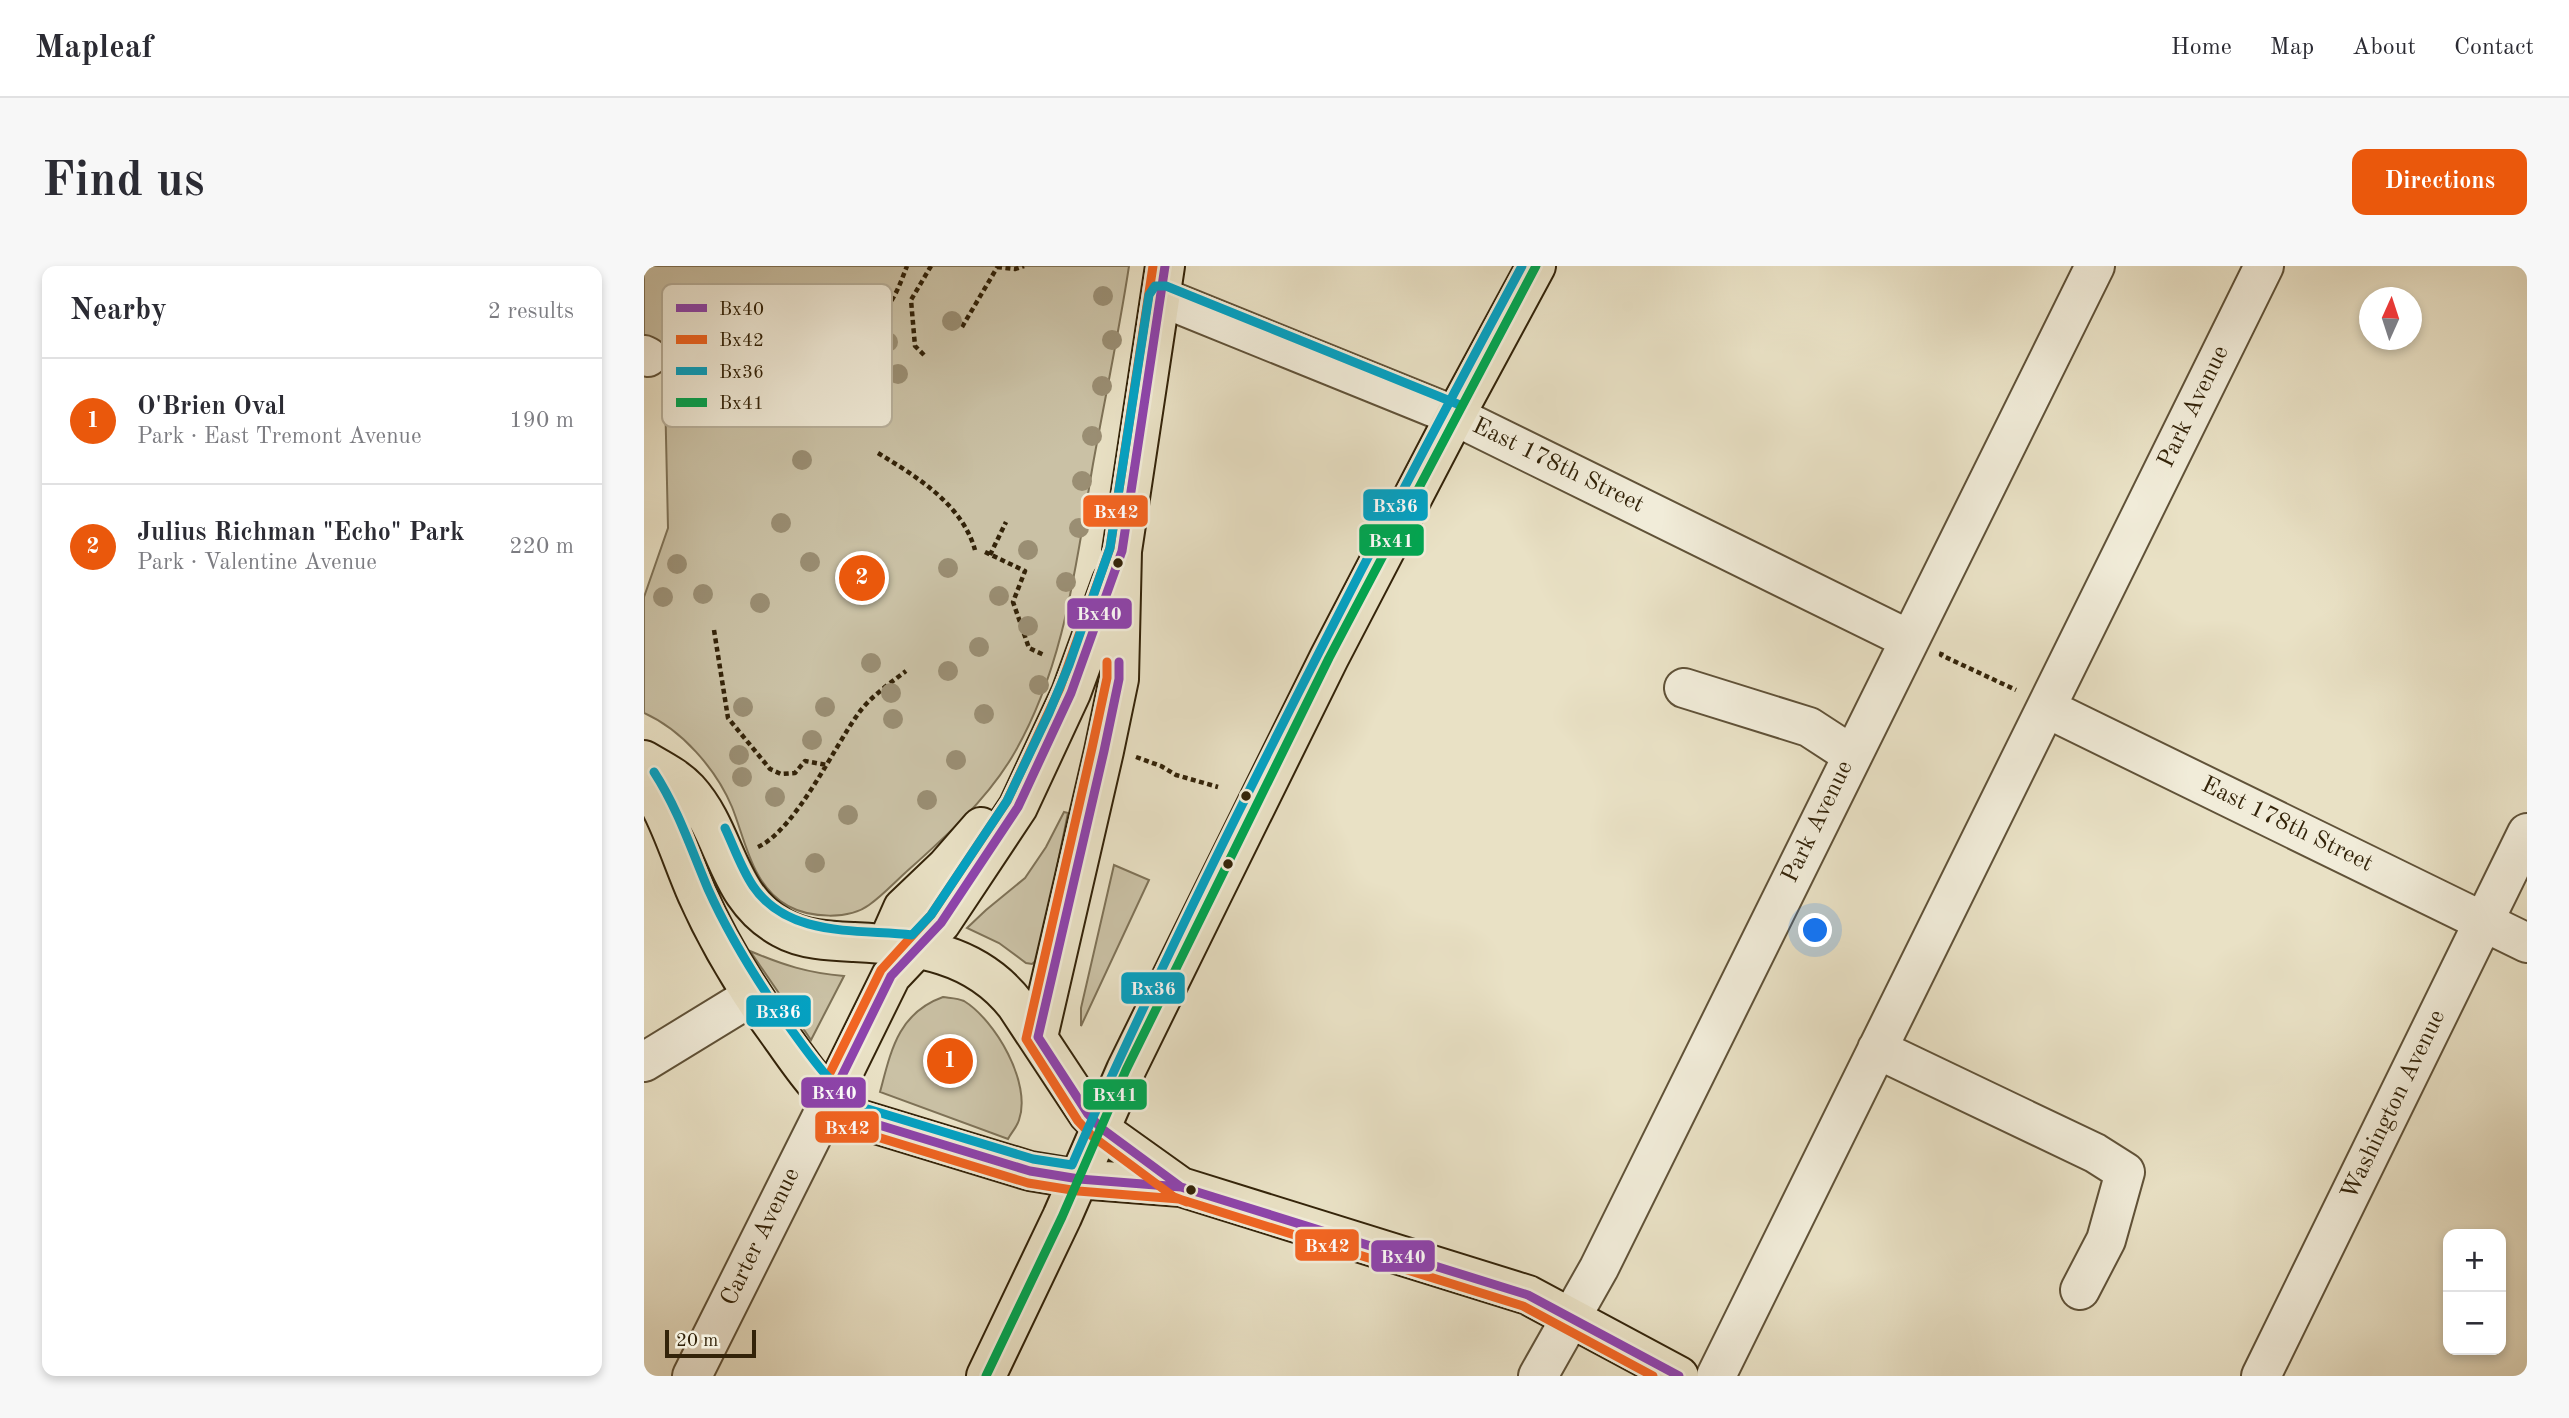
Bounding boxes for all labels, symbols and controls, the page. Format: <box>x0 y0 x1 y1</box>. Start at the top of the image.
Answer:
text: Mapleaf <box>35 32 153 65</box>
text: Home <box>2171 36 2232 60</box>
text: Map <box>2270 36 2314 60</box>
text: About <box>2352 36 2416 60</box>
text: Contact <box>2454 36 2534 60</box>
button: Directions <box>2352 149 2527 215</box>
text: Find us <box>42 158 205 207</box>
legend <box>662 284 892 427</box>
north arrow <box>2359 287 2422 350</box>
text: Nearby <box>70 296 167 326</box>
text: 2 results <box>488 300 574 323</box>
text: Bx40 <box>719 301 764 320</box>
text: Bx42 <box>719 332 764 351</box>
street label: Park Avenue <box>2154 342 2234 472</box>
text: Bx36 <box>719 364 764 383</box>
text: O'Brien Oval <box>137 394 286 420</box>
text: Bx41 <box>719 395 764 414</box>
text: 1 <box>86 409 100 432</box>
text: 190 m <box>509 409 574 432</box>
street label: East 178th Street <box>1468 414 1648 518</box>
text: Park · East Tremont Avenue <box>137 425 421 448</box>
line badge: Bx36 <box>1362 488 1429 522</box>
line badge: Bx42 <box>1082 494 1149 528</box>
text: Bx36 <box>1372 498 1418 517</box>
text: Bx42 <box>1093 504 1139 523</box>
text: Julius Richman "Echo" Park <box>137 520 465 546</box>
line badge: Bx41 <box>1358 523 1425 557</box>
text: Bx41 <box>1368 533 1414 552</box>
text: 2 <box>86 535 100 558</box>
text: 220 m <box>509 535 574 558</box>
text: Park · Valentine Avenue <box>137 551 377 574</box>
pin: 2 <box>839 552 885 604</box>
unlabelled marker <box>1111 556 1125 570</box>
line badge: Bx40 <box>1066 597 1133 630</box>
text: Bx40 <box>1076 606 1122 625</box>
street label: Park Avenue <box>1778 757 1858 887</box>
street label: East 178th Street <box>2197 773 2377 877</box>
unlabelled marker <box>1239 789 1253 803</box>
unlabelled marker <box>1221 857 1235 871</box>
your location <box>1798 913 1832 947</box>
line badge: Bx36 <box>1120 971 1186 1005</box>
text: Bx36 <box>1130 981 1176 1000</box>
line badge: Bx36 <box>745 994 812 1028</box>
text: Bx36 <box>755 1004 801 1023</box>
street label: Washington Avenue <box>2338 1006 2450 1204</box>
pin: 1 <box>927 1035 973 1087</box>
line badge: Bx40 <box>800 1076 867 1109</box>
line badge: Bx41 <box>1082 1078 1148 1111</box>
text: Bx40 <box>811 1085 857 1104</box>
text: Bx41 <box>1092 1087 1138 1106</box>
line badge: Bx42 <box>814 1110 880 1144</box>
text: Bx42 <box>824 1120 870 1139</box>
street label: Carter Avenue <box>717 1164 805 1310</box>
unlabelled marker <box>1184 1183 1198 1197</box>
line badge: Bx42 <box>1294 1228 1360 1262</box>
map controls <box>2443 1229 2506 1355</box>
button: + <box>2443 1229 2506 1292</box>
text: Bx42 <box>1304 1238 1350 1257</box>
line badge: Bx40 <box>1370 1239 1436 1273</box>
text: Bx40 <box>1380 1249 1426 1268</box>
button: − <box>2443 1292 2506 1355</box>
scale bar <box>665 1327 756 1359</box>
text: 20 m <box>676 1332 718 1351</box>

